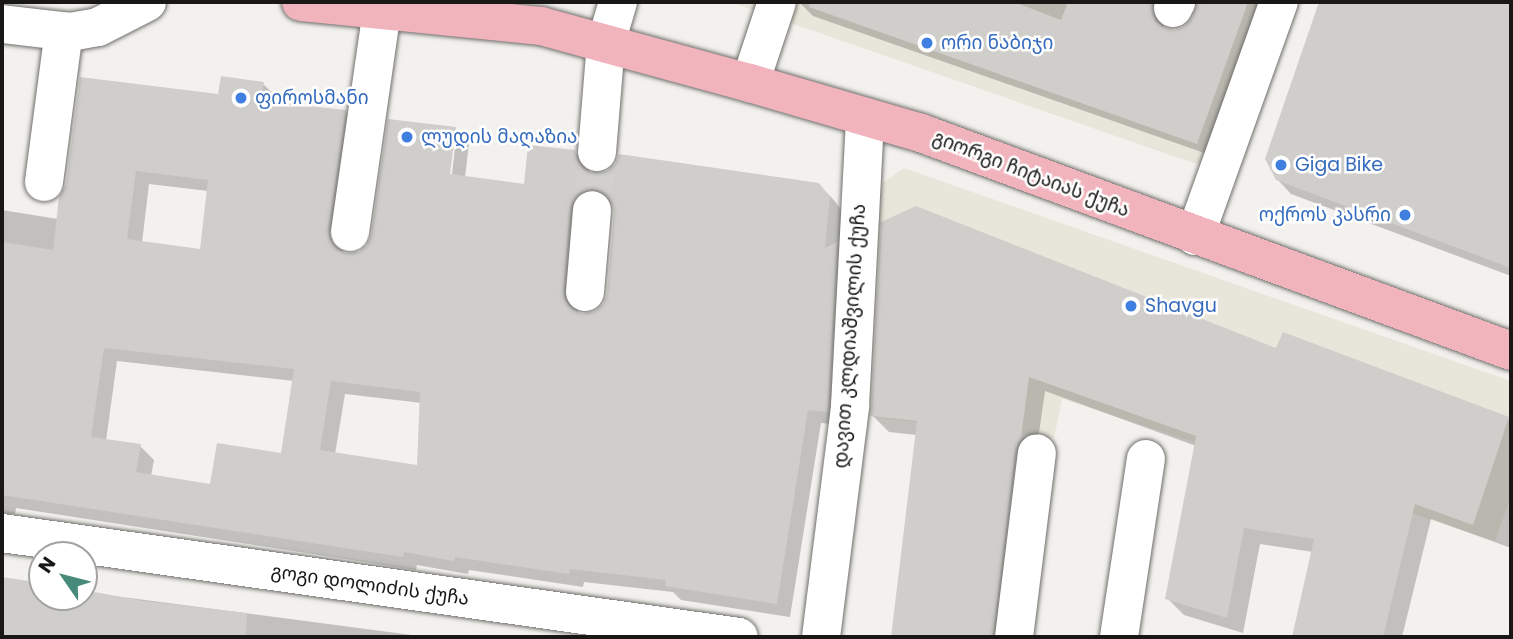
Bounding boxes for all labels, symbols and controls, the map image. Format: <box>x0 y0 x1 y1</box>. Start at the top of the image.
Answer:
place label: ორი ნაბიჯი <box>941 32 1053 54</box>
marker: ორი ნაბიჯი <box>919 35 935 51</box>
place label: ფიროსმანი <box>255 87 369 109</box>
marker: ფიროსმანი <box>233 90 249 106</box>
place label: ლუდის მაღაზია <box>421 126 578 148</box>
street label: გიორგი ჩიტაიას ქუჩა <box>930 126 1132 222</box>
marker: ლუდის მაღაზია <box>399 129 415 145</box>
place label: Giga Bike <box>1295 154 1383 176</box>
marker: Giga Bike <box>1273 157 1289 173</box>
street label: დავით კლდიაშვილის ქუჩა <box>829 203 871 469</box>
place label: ოქროს კასრი <box>1259 204 1391 226</box>
marker: ოქროს კასრი <box>1397 207 1413 223</box>
place label: Shavgu <box>1145 295 1217 317</box>
marker: Shavgu <box>1123 298 1139 314</box>
north arrow <box>28 541 98 611</box>
text: N <box>32 551 62 578</box>
street label: გოგი დოლიძის ქუჩა <box>269 560 471 610</box>

